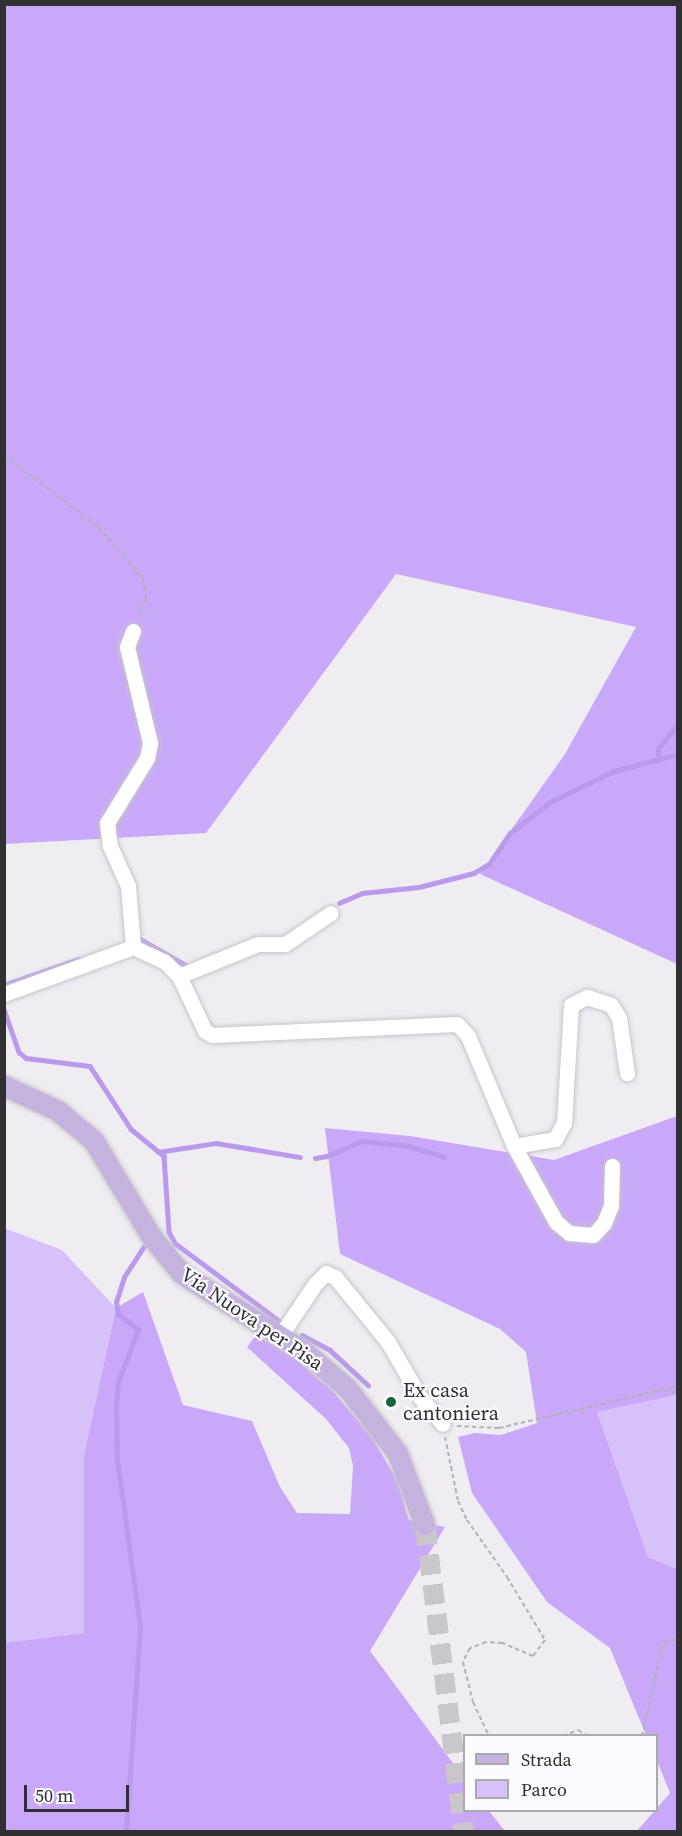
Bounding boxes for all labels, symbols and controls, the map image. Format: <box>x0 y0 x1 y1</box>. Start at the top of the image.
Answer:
street label: Via Nuova per Pisa <box>176 1262 328 1376</box>
place label: Ex casa cantoniera <box>403 1378 499 1425</box>
marker: Ex casa cantoniera <box>384 1395 398 1409</box>
legend <box>463 1734 658 1812</box>
text: Strada <box>521 1747 572 1772</box>
scale bar <box>27 1773 132 1811</box>
text: Parco <box>521 1777 567 1802</box>
text: 50 m <box>35 1783 73 1808</box>

